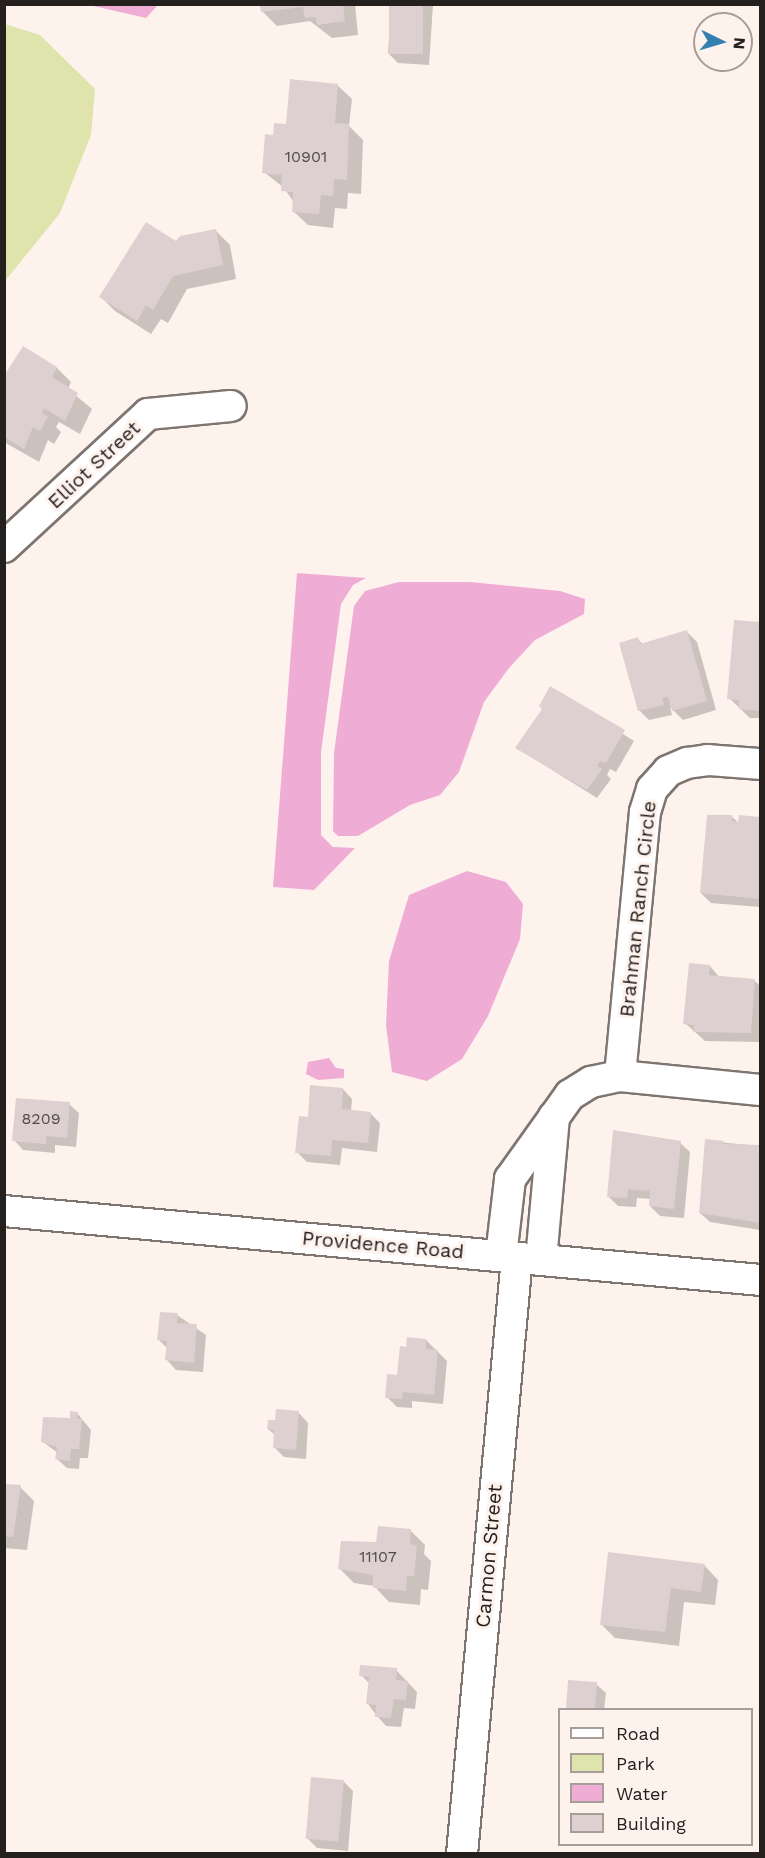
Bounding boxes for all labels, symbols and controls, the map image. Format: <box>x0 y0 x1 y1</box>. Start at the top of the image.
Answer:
north arrow <box>693 12 753 72</box>
text: N <box>729 37 749 50</box>
house number: 10901 <box>285 147 327 167</box>
street label: Elliot Street <box>43 416 145 514</box>
street label: Brahman Ranch Circle <box>615 800 661 1018</box>
house number: 8209 <box>21 1109 61 1129</box>
street label: Providence Road <box>301 1226 465 1264</box>
street label: Carmon Street <box>471 1483 507 1629</box>
house number: 11107 <box>359 1547 397 1567</box>
legend <box>558 1708 753 1846</box>
text: Road <box>616 1723 660 1744</box>
text: Park <box>616 1753 655 1774</box>
text: Water <box>616 1783 668 1804</box>
text: Building <box>616 1813 686 1834</box>

